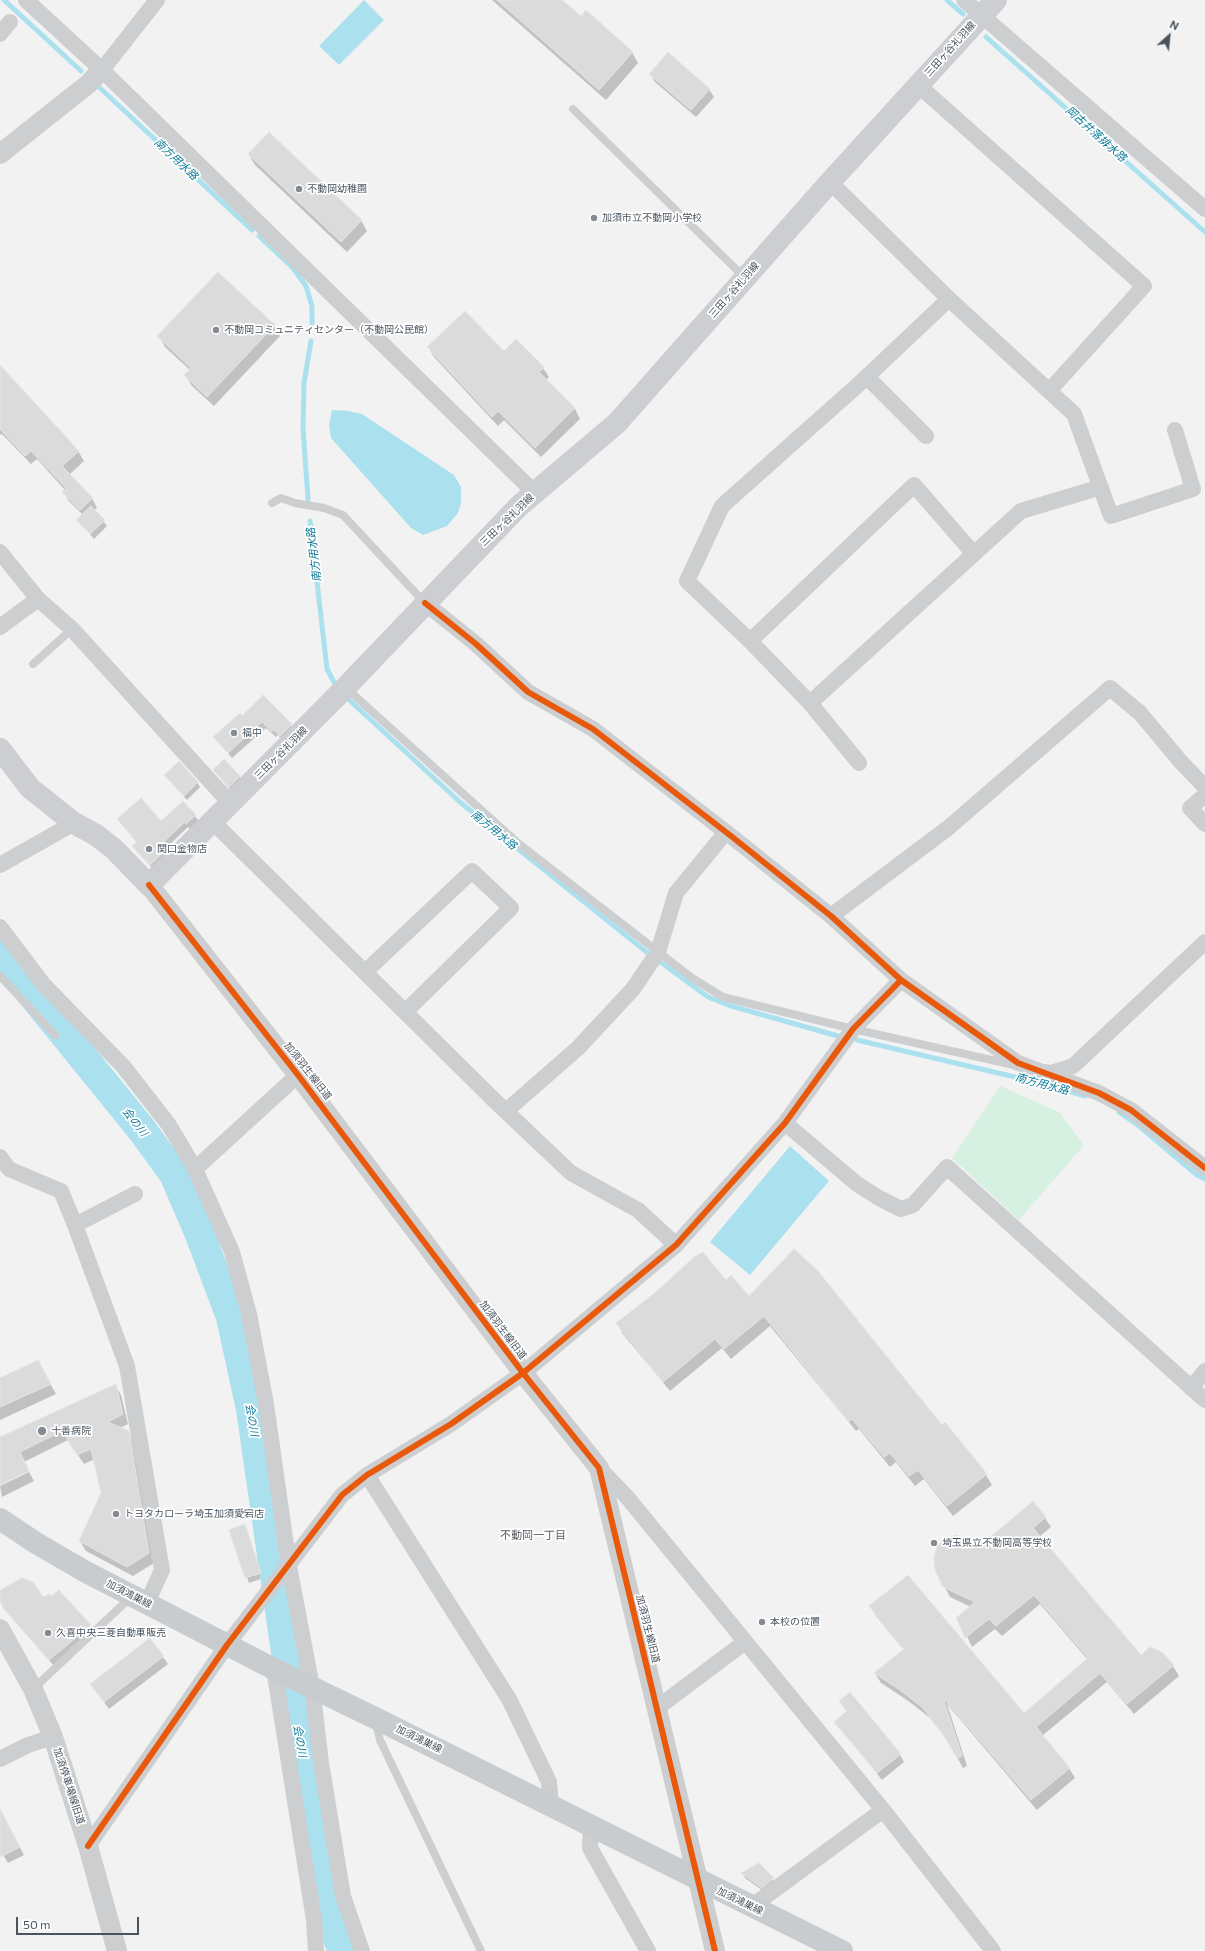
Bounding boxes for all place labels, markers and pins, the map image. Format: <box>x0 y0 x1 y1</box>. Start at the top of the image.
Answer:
place label: 不動岡幼稚園 <box>307 183 367 195</box>
marker: 不動岡幼稚園 <box>294 184 304 194</box>
place label: 加須市立不動岡小学校 <box>602 212 702 224</box>
marker: 加須市立不動岡小学校 <box>589 213 599 223</box>
place label: 不動岡コミュニティセンター（不動岡公民館） <box>224 324 434 336</box>
marker: 不動岡コミュニティセンター（不動岡公民館） <box>211 325 221 335</box>
place label: 福中 <box>242 727 262 739</box>
marker: 福中 <box>229 728 239 738</box>
place label: 関口金物店 <box>157 843 207 855</box>
marker: 関口金物店 <box>144 844 154 854</box>
marker: 十善病院 <box>36 1425 48 1437</box>
place label: 十善病院 <box>51 1425 91 1437</box>
place label: トヨタカローラ埼玉加須愛宕店 <box>124 1508 264 1520</box>
marker: トヨタカローラ埼玉加須愛宕店 <box>111 1509 121 1519</box>
place label: 埼玉県立不動岡高等学校 <box>942 1537 1052 1549</box>
marker: 埼玉県立不動岡高等学校 <box>929 1538 939 1548</box>
place label: 本校の位置 <box>770 1616 820 1628</box>
marker: 本校の位置 <box>757 1617 767 1627</box>
place label: 久喜中央三菱自動車販売 <box>56 1627 166 1639</box>
marker: 久喜中央三菱自動車販売 <box>43 1628 53 1638</box>

